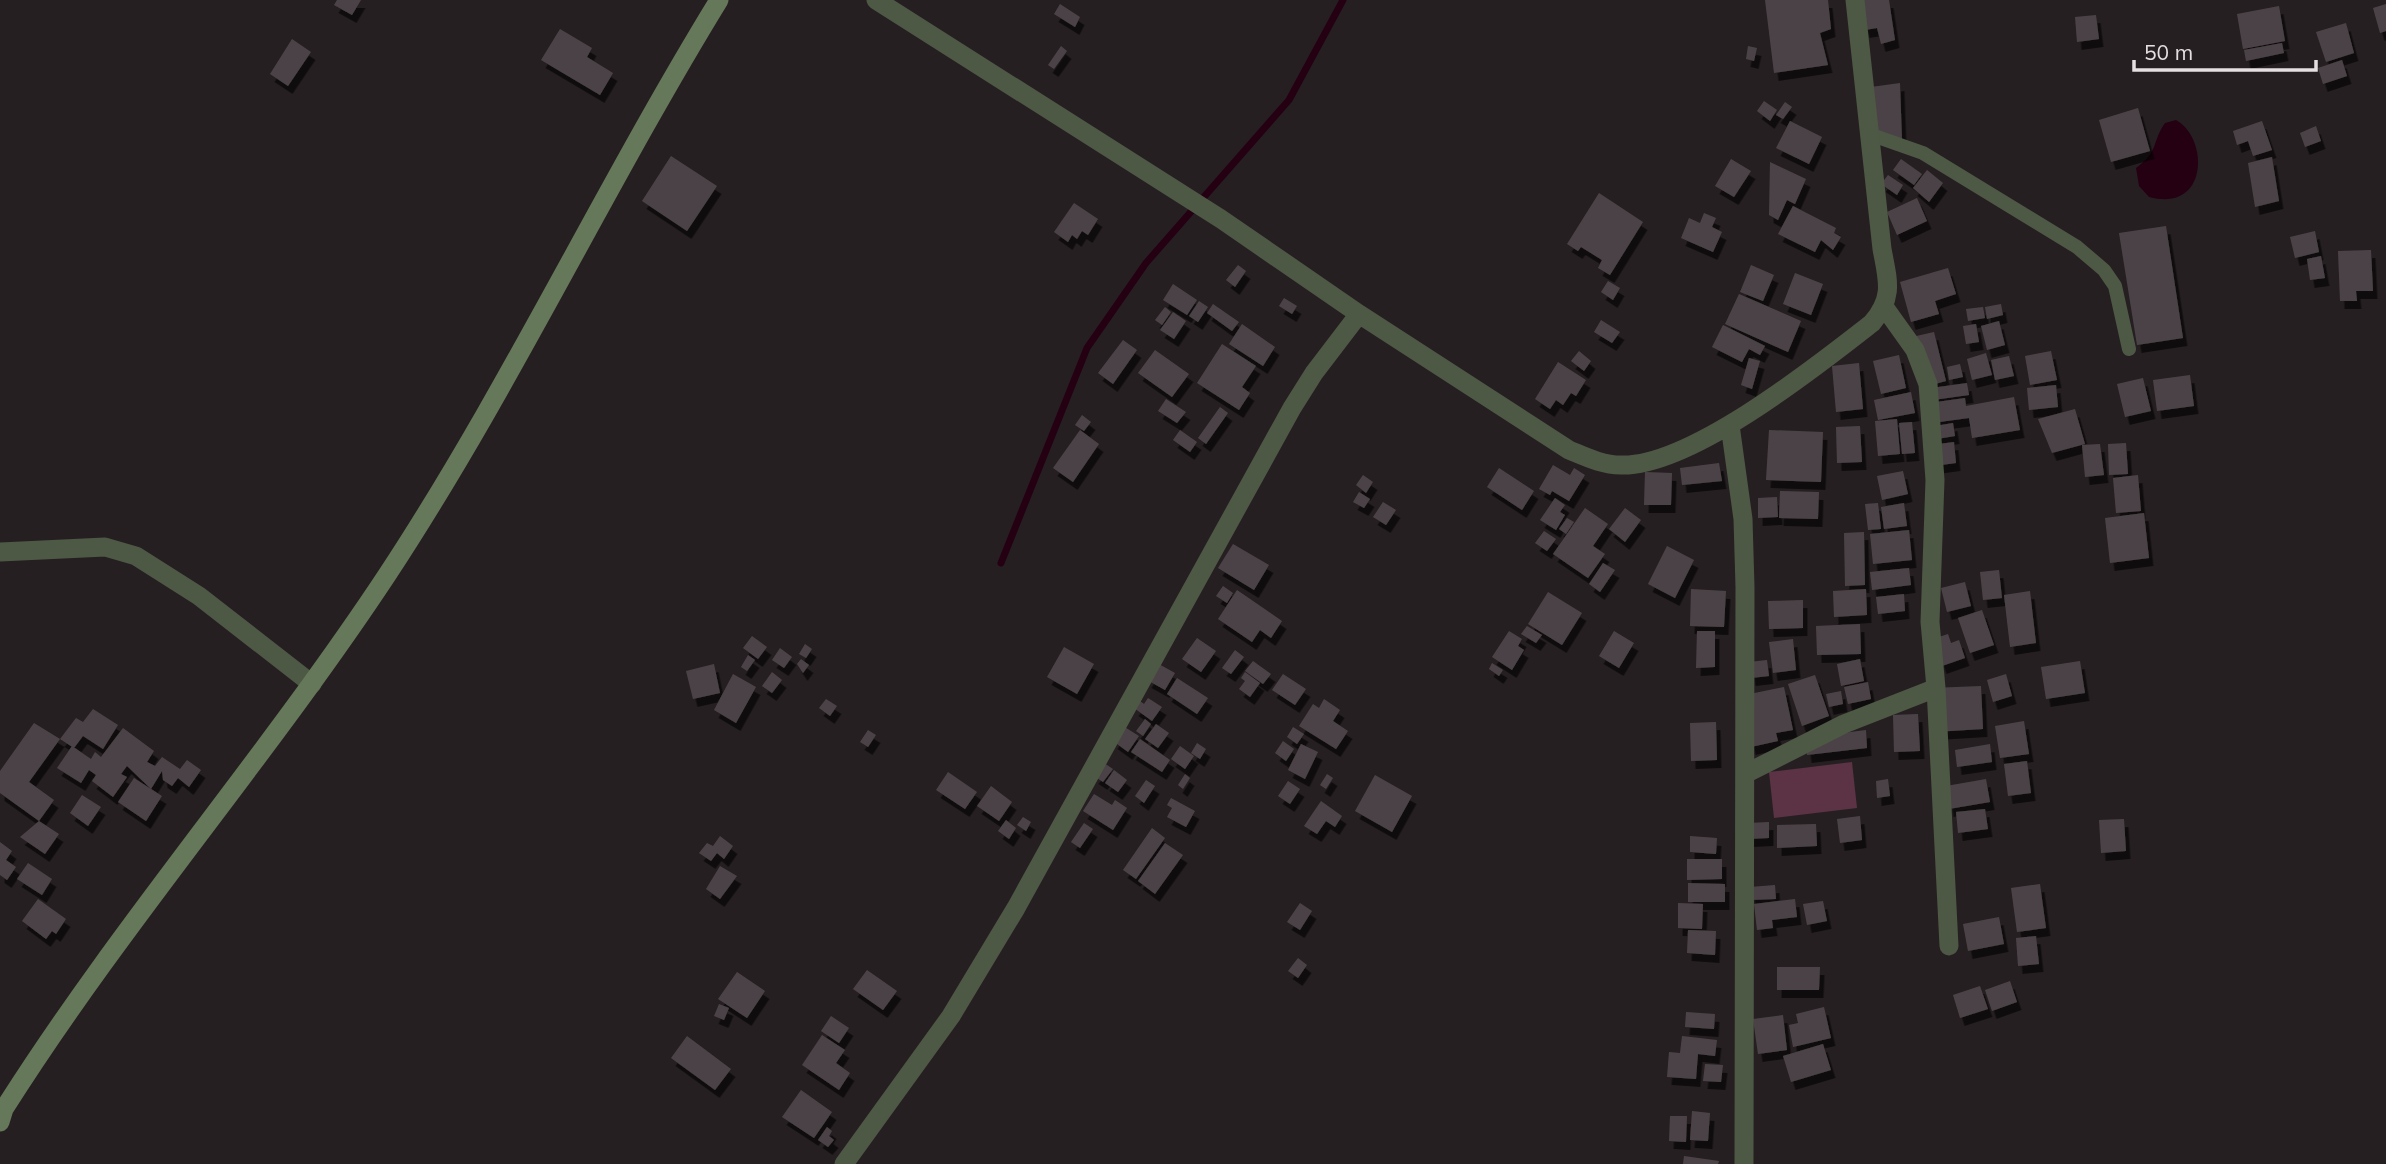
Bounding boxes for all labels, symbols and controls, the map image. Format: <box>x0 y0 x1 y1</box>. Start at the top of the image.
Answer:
scale bar <box>2134 28 2316 72</box>
text: 50 m <box>2144 39 2193 65</box>

